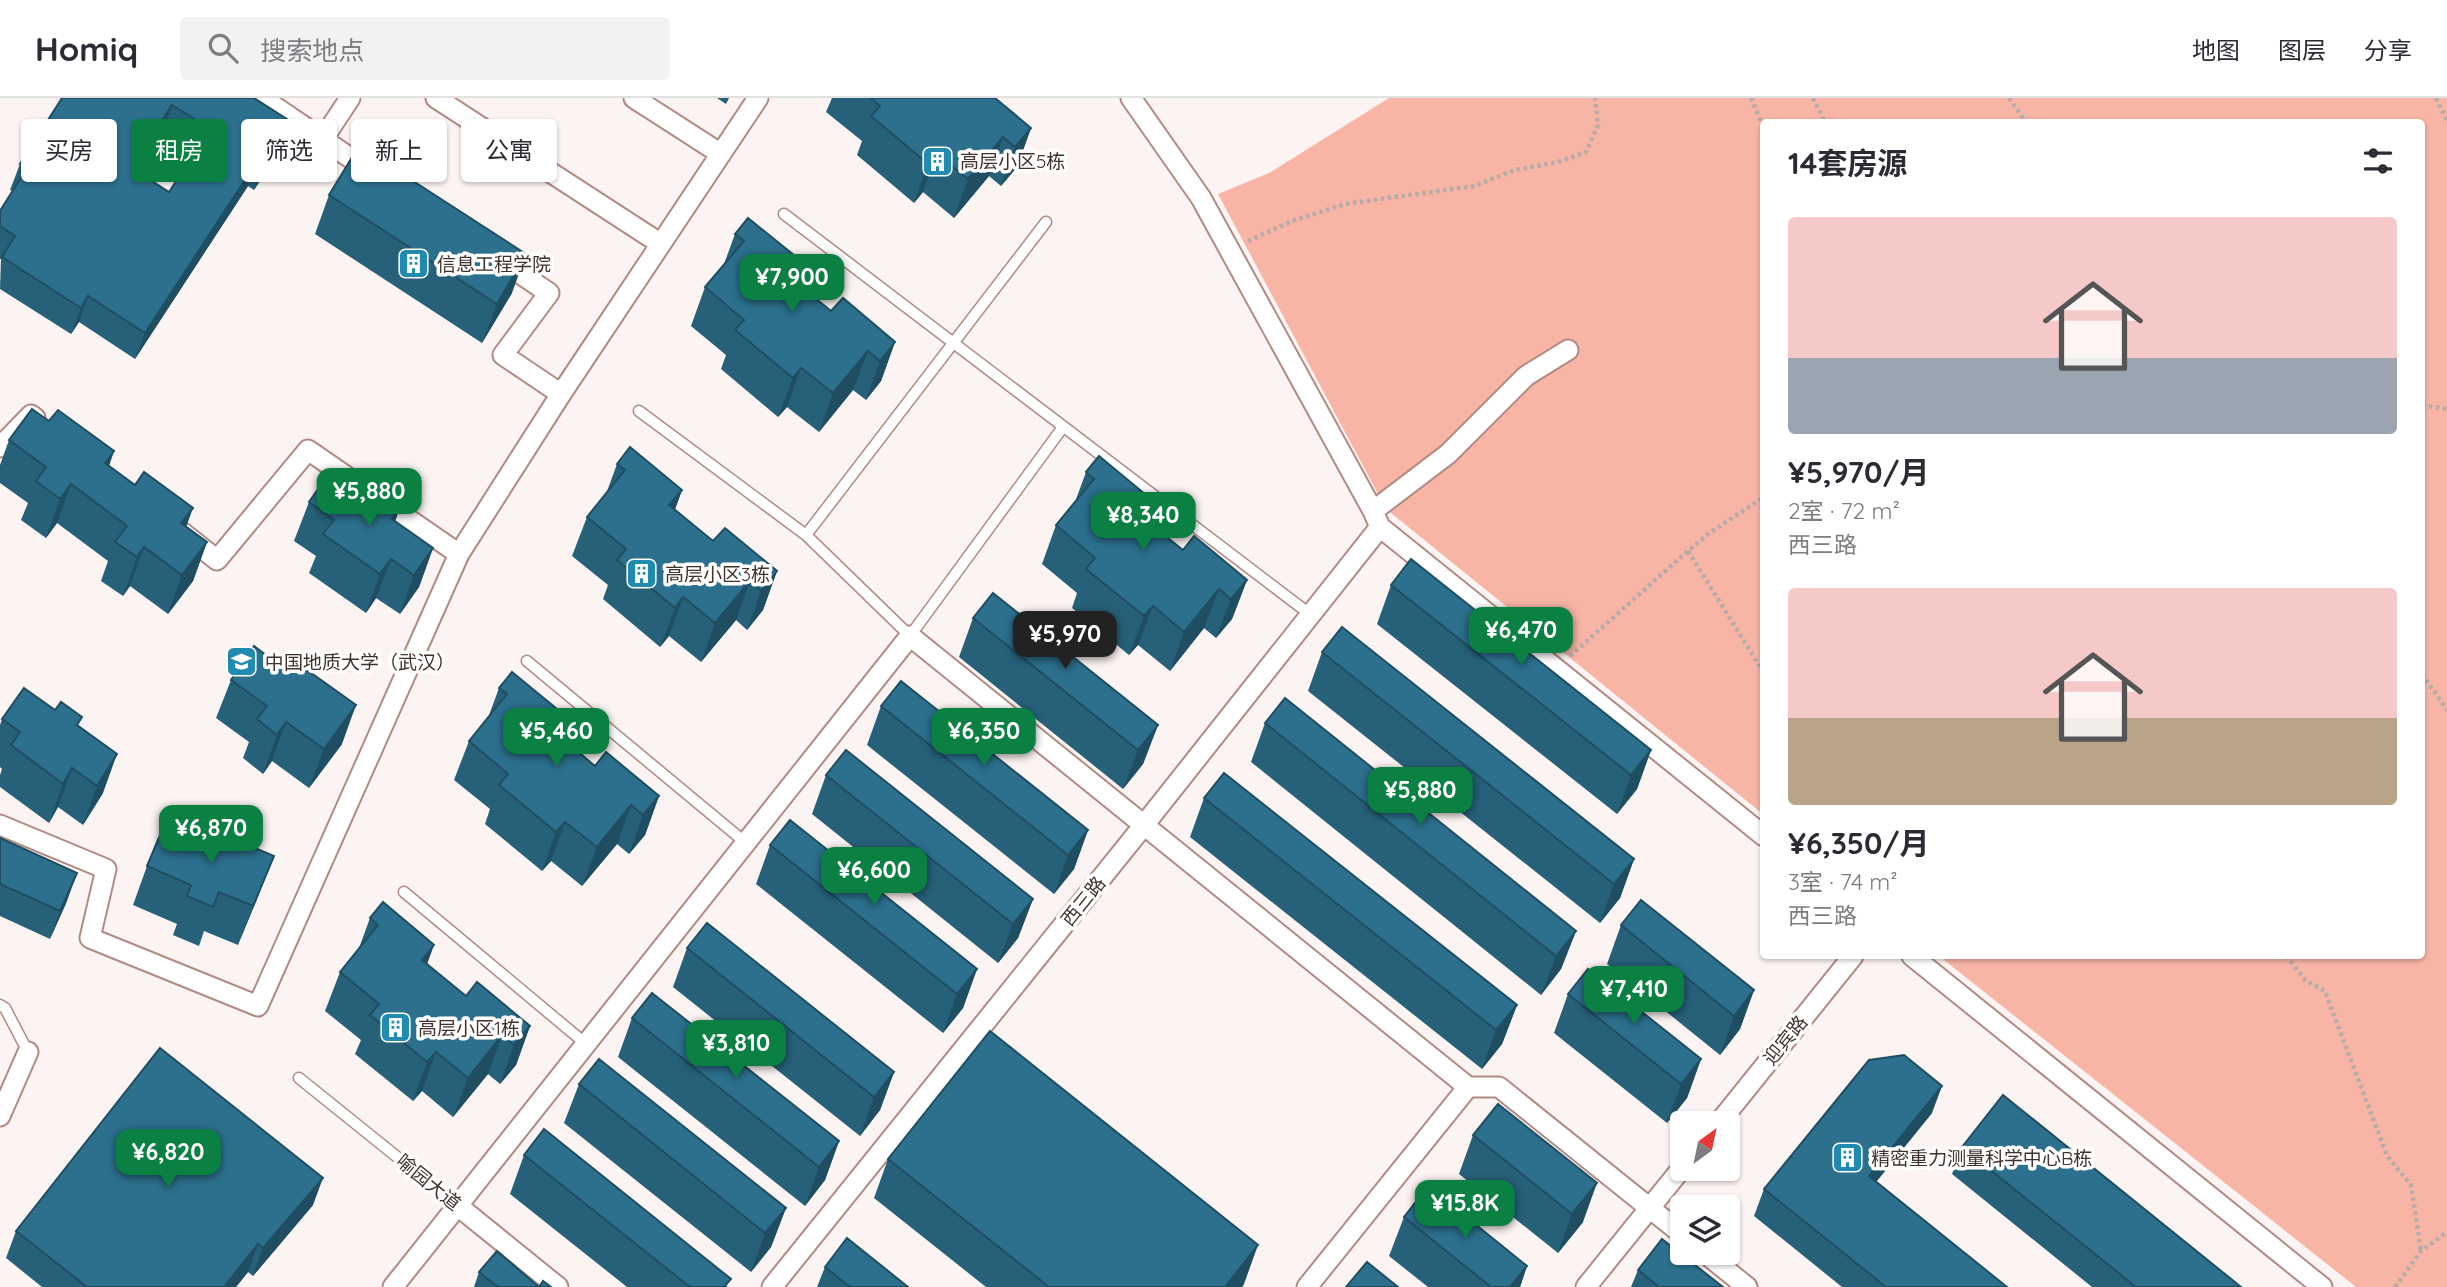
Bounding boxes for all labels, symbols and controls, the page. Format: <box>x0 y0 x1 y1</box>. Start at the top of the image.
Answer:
search box <box>180 17 670 80</box>
text: Homiq <box>35 28 138 69</box>
icon: search <box>204 29 242 67</box>
text: 搜索地点 <box>260 34 364 67</box>
text: 地图 <box>2192 35 2240 65</box>
text: 图层 <box>2278 35 2326 65</box>
text: 分享 <box>2364 35 2412 65</box>
chip: 买房 <box>21 119 117 182</box>
chip: 租房 <box>131 119 227 182</box>
chip: 筛选 <box>241 119 337 182</box>
chip: 新上 <box>351 119 447 182</box>
chip: 公寓 <box>461 119 557 182</box>
icon: filters <box>2359 142 2397 180</box>
building icon: 高层小区5栋 <box>920 144 954 178</box>
text: 14套房源 <box>1788 144 1907 182</box>
place label: 高层小区5栋 <box>960 149 1065 173</box>
building icon: 信息工程学院 <box>397 247 431 281</box>
place label: 信息工程学院 <box>437 252 551 276</box>
pin: ¥7,900 <box>735 254 849 314</box>
text: ¥7,900 <box>755 262 829 291</box>
icon: home <box>2030 263 2156 389</box>
text: ¥5,970/月 <box>1788 453 1929 491</box>
pin: ¥5,880 <box>312 468 426 528</box>
text: ¥5,880 <box>333 476 405 505</box>
pin: ¥8,340 <box>1086 492 1200 552</box>
text: 2室 · 72 m² <box>1788 496 1900 525</box>
text: ¥8,340 <box>1107 500 1179 529</box>
text: 西三路 <box>1788 530 1857 559</box>
building icon: 高层小区3栋 <box>625 557 659 591</box>
place label: 高层小区3栋 <box>665 562 770 586</box>
pin: ¥6,470 <box>1464 608 1578 667</box>
pin: ¥5,970 <box>1008 612 1122 671</box>
text: ¥6,470 <box>1485 615 1557 644</box>
text: ¥5,970 <box>1029 619 1101 648</box>
icon: home <box>2030 634 2156 760</box>
school or university icon: 中国地质大学（武汉） <box>225 645 259 679</box>
place label: 中国地质大学（武汉） <box>265 650 455 674</box>
pin: ¥5,460 <box>499 708 613 768</box>
pin: ¥6,350 <box>927 708 1041 768</box>
text: ¥5,460 <box>519 716 593 745</box>
text: ¥6,350 <box>948 716 1020 745</box>
pin: ¥5,880 <box>1363 768 1477 827</box>
text: ¥5,880 <box>1384 775 1456 804</box>
pin: ¥6,870 <box>154 806 268 865</box>
text: ¥6,870 <box>175 813 247 842</box>
text: ¥6,350/月 <box>1788 824 1930 862</box>
pin: ¥6,600 <box>817 848 931 907</box>
text: ¥6,600 <box>837 855 911 884</box>
text: 3室 · 74 m² <box>1788 867 1898 896</box>
street label: 西三路 <box>1056 871 1110 931</box>
text: 西三路 <box>1788 901 1857 930</box>
pin: ¥7,410 <box>1577 967 1691 1026</box>
text: ¥7,410 <box>1600 974 1668 1003</box>
street label: 迎宾路 <box>1758 1010 1812 1070</box>
building icon: 高层小区1栋 <box>378 1011 412 1045</box>
place label: 高层小区1栋 <box>418 1016 520 1040</box>
pin: ¥3,810 <box>679 1020 793 1080</box>
text: ¥3,810 <box>702 1028 770 1057</box>
north arrow <box>1670 1111 1740 1181</box>
map controls <box>1670 1111 1740 1265</box>
pin: ¥6,820 <box>111 1130 225 1189</box>
text: ¥6,820 <box>132 1137 204 1166</box>
building icon: 精密重力测量科学中心B栋 <box>1831 1141 1865 1175</box>
place label: 精密重力测量科学中心B栋 <box>1871 1146 2092 1170</box>
street label: 喻园大道 <box>392 1149 466 1215</box>
pin: ¥15.8K <box>1408 1180 1522 1240</box>
text: ¥15.8K <box>1431 1188 1499 1217</box>
button: layers <box>1670 1195 1740 1265</box>

